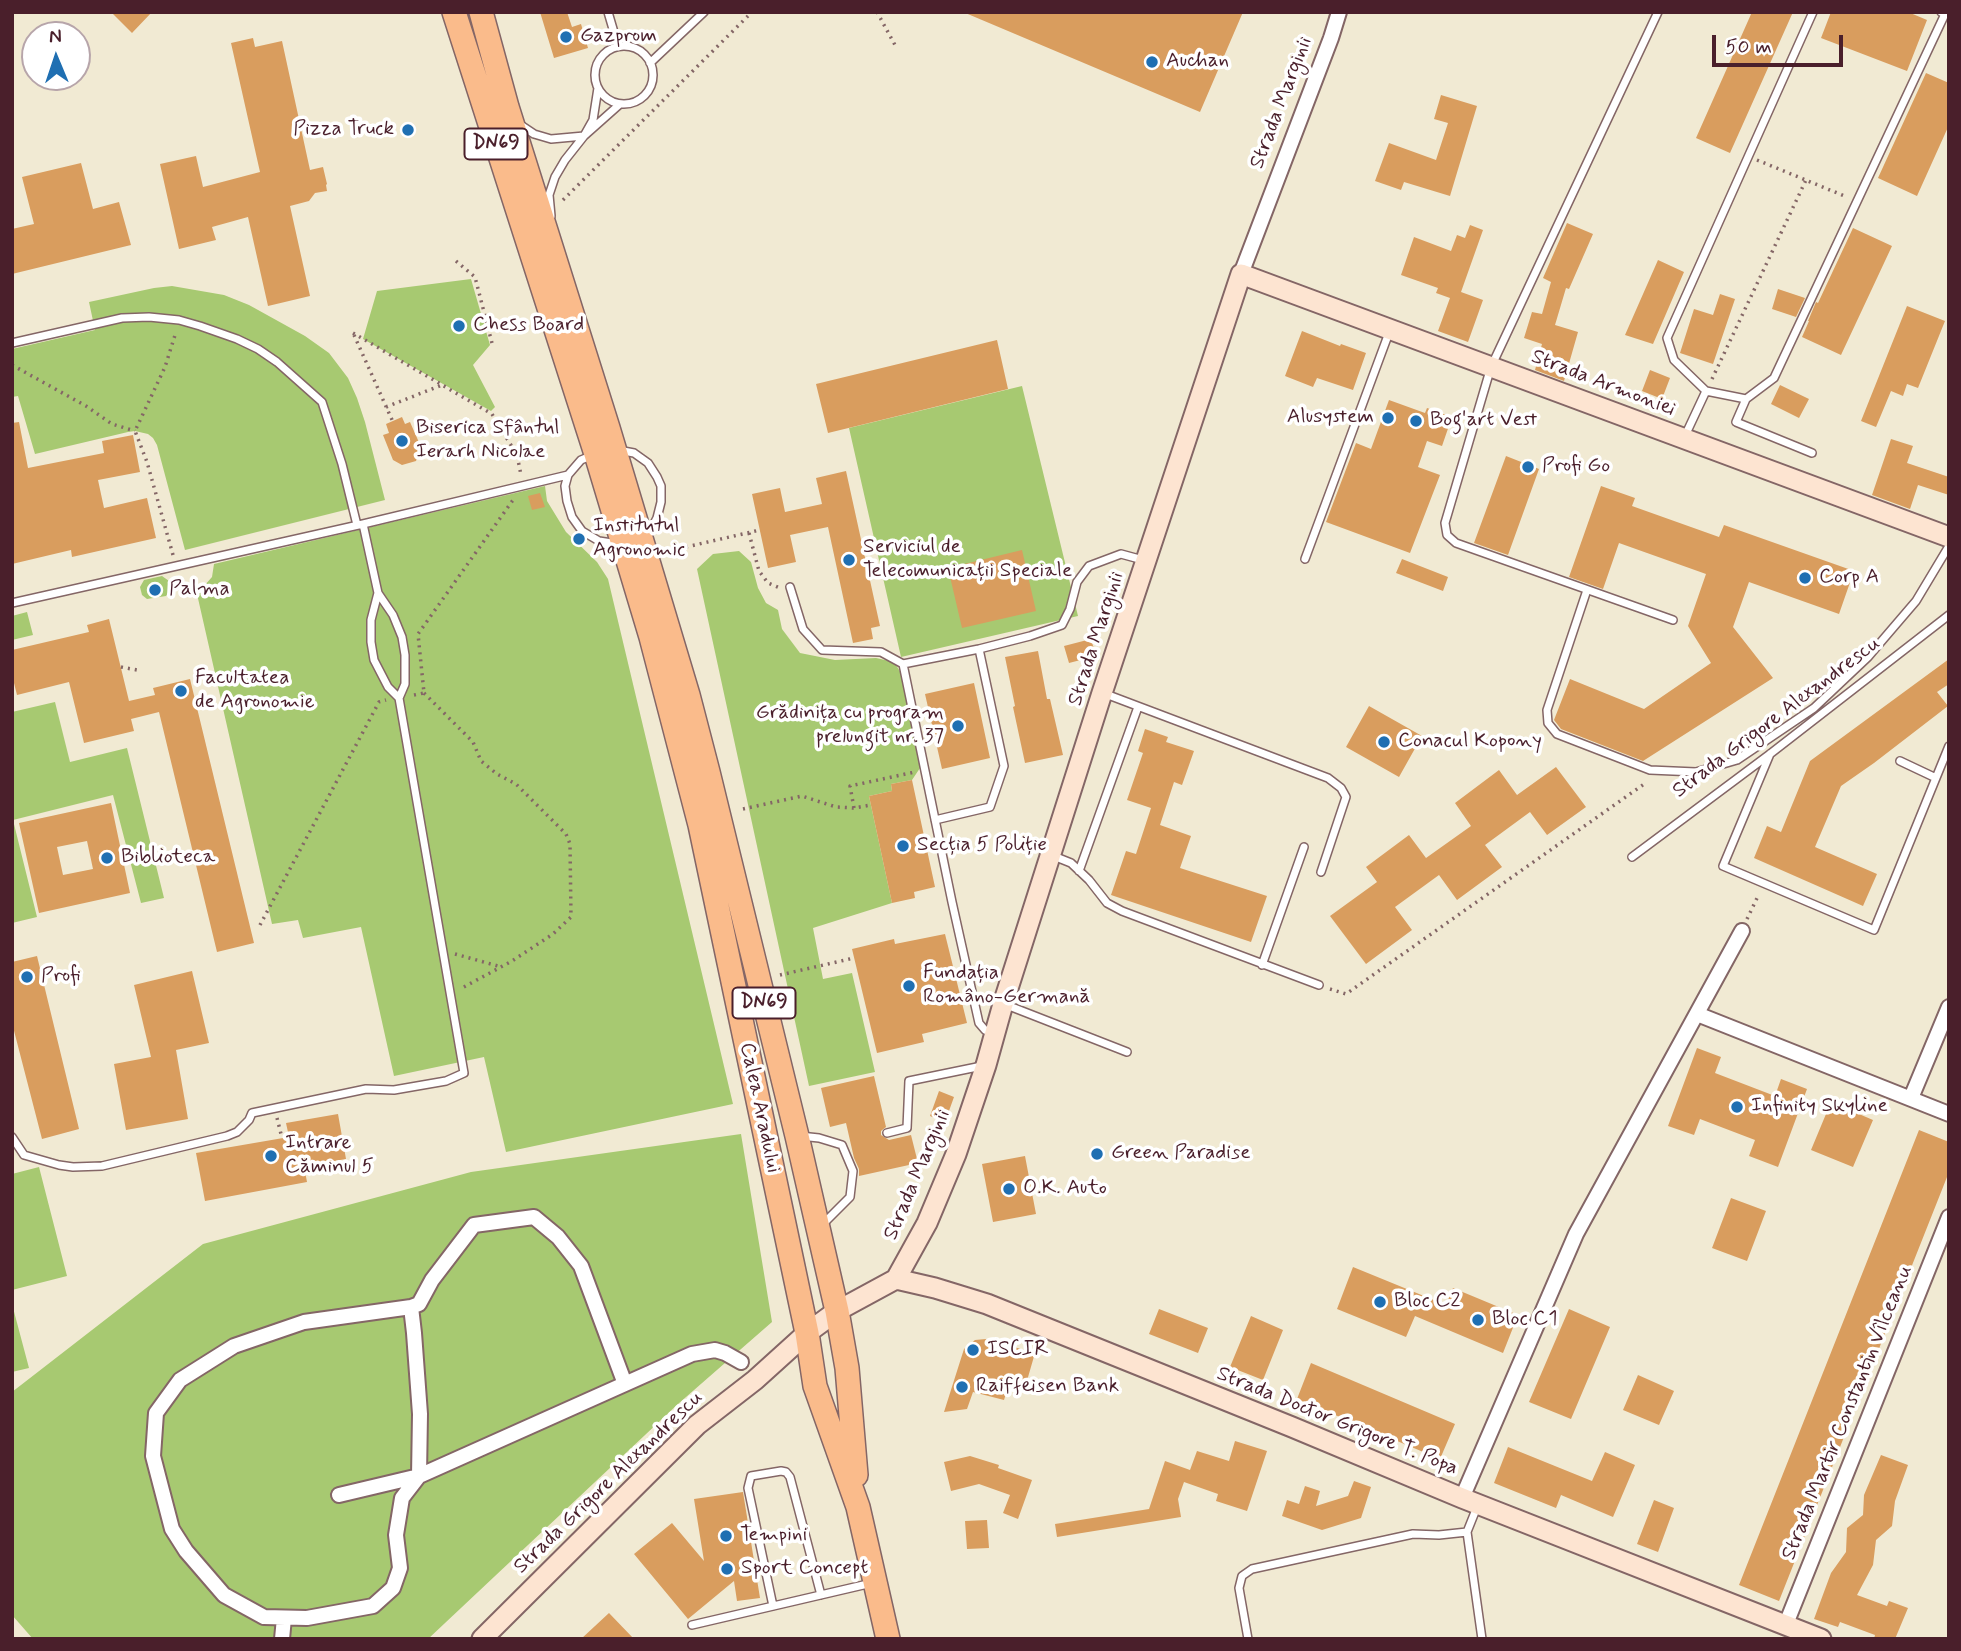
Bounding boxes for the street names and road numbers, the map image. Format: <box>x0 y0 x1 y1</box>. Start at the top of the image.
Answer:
street label: Strada Marginii <box>1245 33 1319 173</box>
road number: DN69 <box>464 128 528 160</box>
street label: Strada Armoniei <box>1527 345 1679 423</box>
street label: Strada Marginii <box>1063 569 1131 709</box>
street label: Strada Grigore Alexandrescu <box>1668 632 1886 804</box>
road number: DN69 <box>732 987 796 1018</box>
street label: Calea Aradului <box>733 1040 785 1176</box>
street label: Strada Marginii <box>879 1106 957 1244</box>
street label: Strada Martir Constantin Vîlceanu <box>1777 1262 1919 1564</box>
street label: Strada Doctor Grigore T. Popa <box>1213 1362 1461 1482</box>
street label: Strada Grigore Alexandrescu <box>509 1386 709 1580</box>

